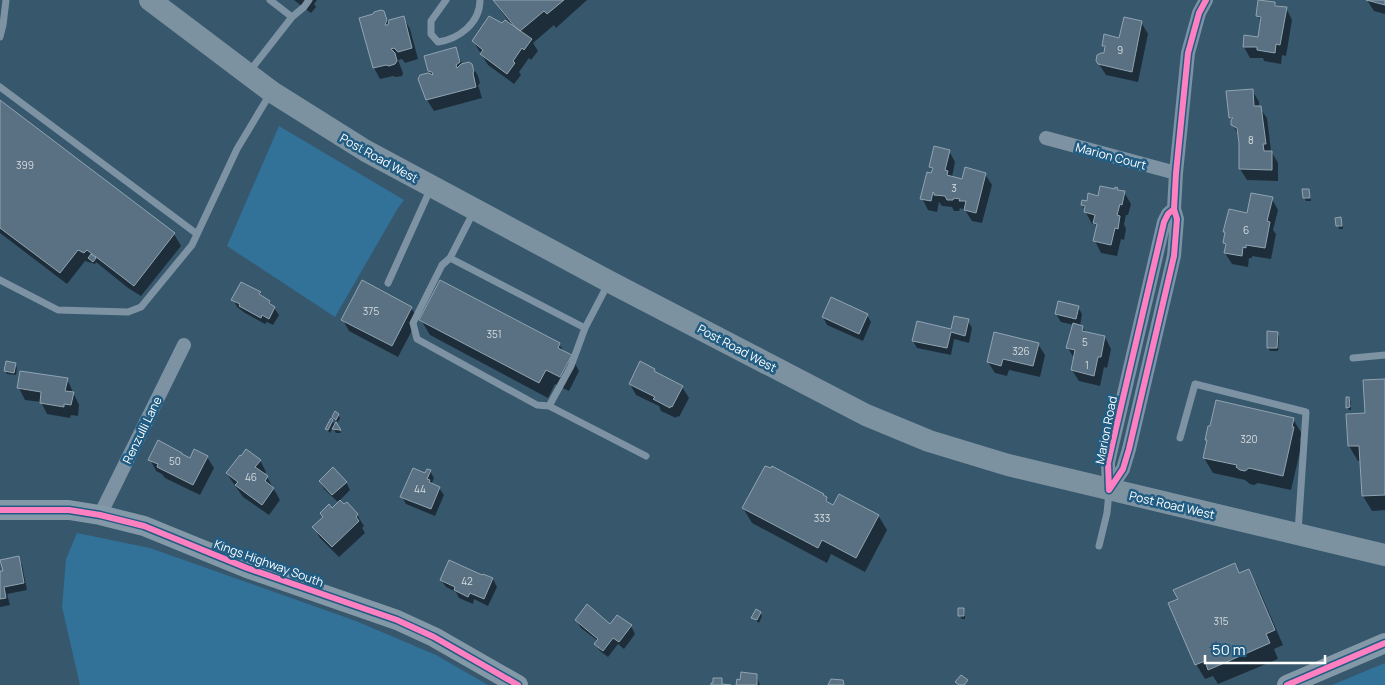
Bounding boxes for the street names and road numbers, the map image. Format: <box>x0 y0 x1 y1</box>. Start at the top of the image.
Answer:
street label: Post Road West <box>337 129 421 187</box>
street label: Marion Court <box>1074 138 1148 174</box>
street label: Post Road West <box>695 320 780 376</box>
street label: Renzulli Lane <box>118 394 166 466</box>
street label: Marion Road <box>1091 395 1121 465</box>
street label: Post Road West <box>1128 487 1217 523</box>
street label: Kings Highway South <box>212 535 326 591</box>

